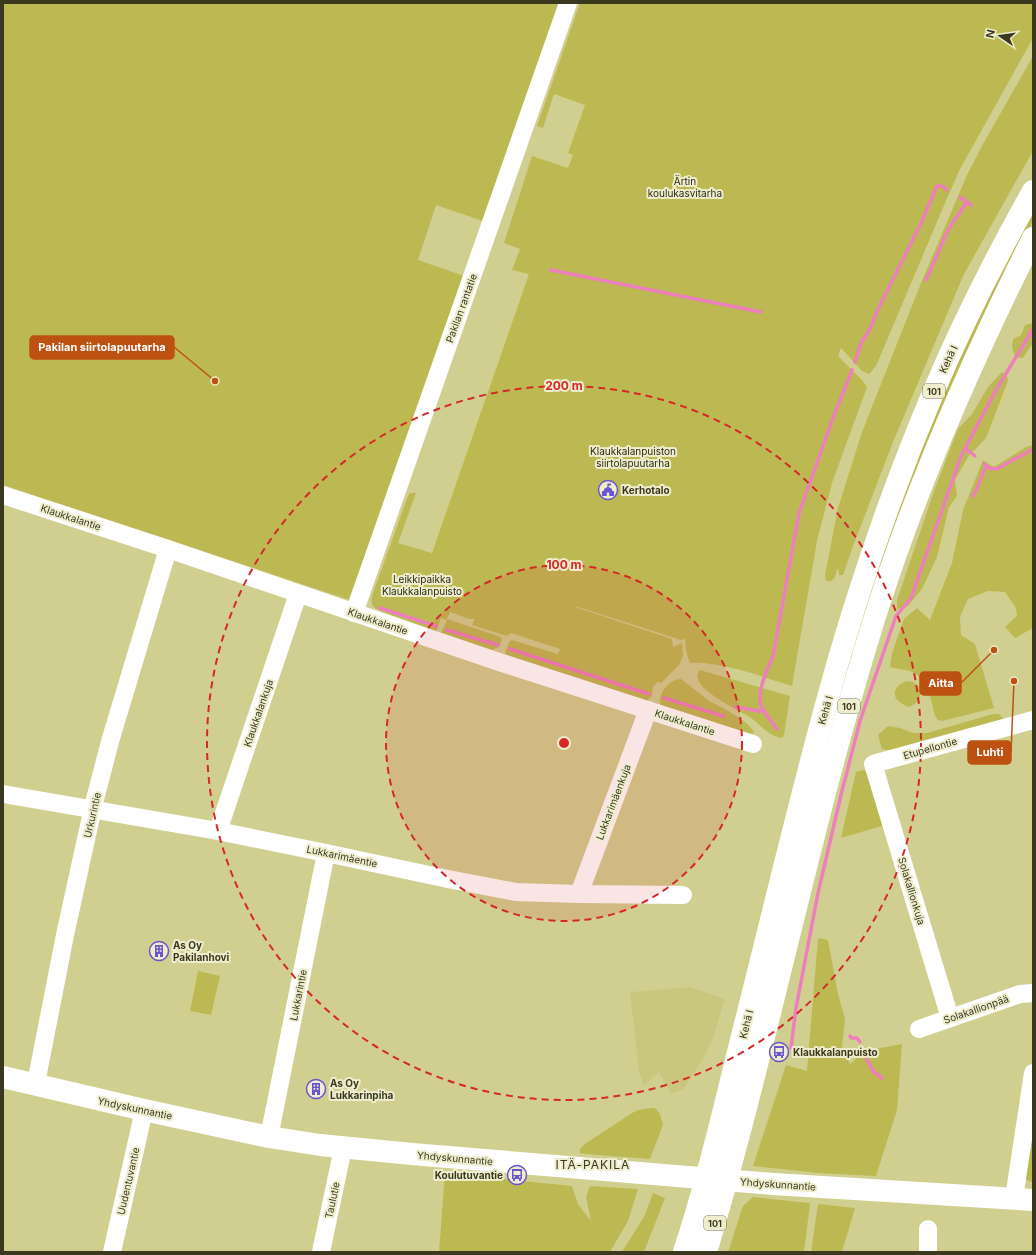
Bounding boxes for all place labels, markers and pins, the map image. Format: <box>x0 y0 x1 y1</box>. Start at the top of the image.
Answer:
callout: Pakilan siirtolapuutarha <box>30 336 174 359</box>
public building icon: Kerhotalo <box>597 479 619 501</box>
place label: Kerhotalo <box>622 484 670 496</box>
callout: Aitta <box>920 672 961 695</box>
centre of rings <box>557 736 571 750</box>
callout: Luhti <box>968 741 1011 764</box>
place label: As Oy Pakilanhovi <box>173 939 230 963</box>
building icon: As Oy Pakilanhovi <box>148 940 170 962</box>
bus stop icon: Klaukkalanpuisto <box>768 1041 790 1063</box>
place label: Klaukkalanpuisto <box>793 1046 878 1058</box>
place label: As Oy Lukkarinpiha <box>330 1077 394 1101</box>
building icon: As Oy Lukkarinpiha <box>305 1078 327 1100</box>
bus stop icon: Koulutuvantie <box>506 1164 528 1186</box>
place label: Koulutuvantie <box>435 1169 503 1181</box>

